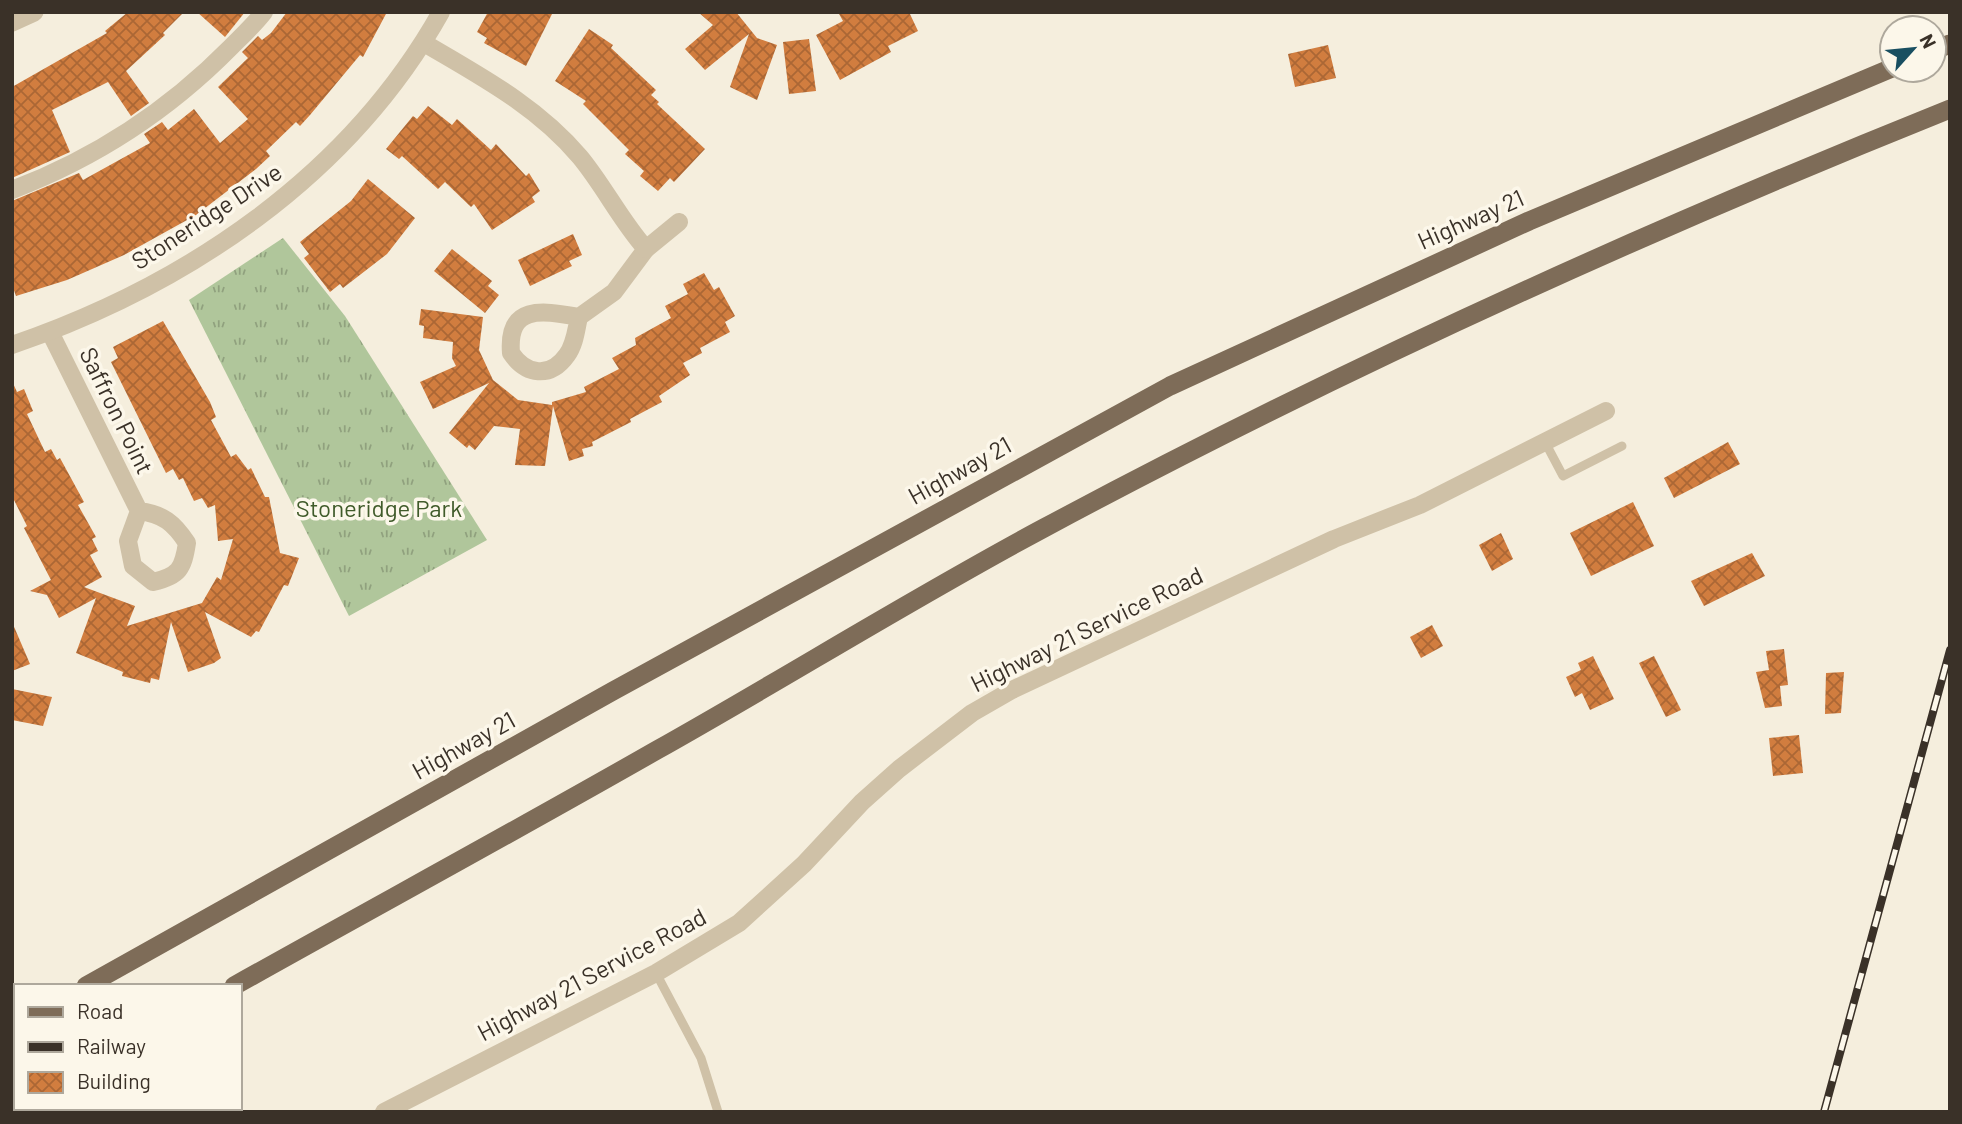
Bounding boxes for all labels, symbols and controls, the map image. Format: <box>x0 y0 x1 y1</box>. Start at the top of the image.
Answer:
north arrow <box>1878 14 1948 84</box>
text: N <box>1915 30 1942 52</box>
street label: Stoneridge Drive <box>126 156 287 275</box>
street label: Highway 21 <box>1413 182 1528 255</box>
street label: Saffron Point <box>74 342 160 478</box>
street label: Highway 21 <box>903 430 1016 510</box>
park label: Stoneridge Park <box>296 493 462 522</box>
street label: Highway 21 Service Road <box>965 560 1207 698</box>
street label: Highway 21 <box>407 705 520 785</box>
street label: Highway 21 Service Road <box>472 901 711 1046</box>
legend <box>14 984 242 1110</box>
text: Road <box>77 998 123 1023</box>
text: Railway <box>77 1033 146 1058</box>
text: Building <box>77 1068 151 1093</box>

